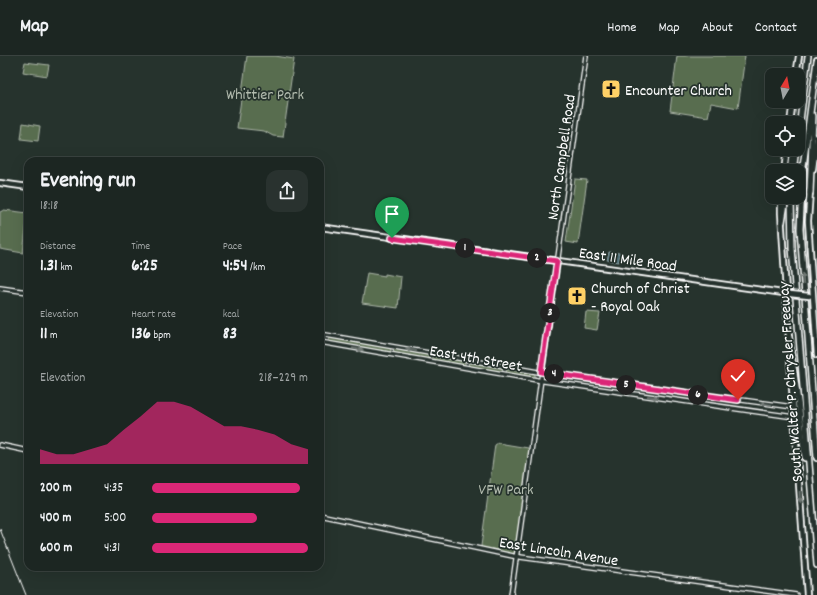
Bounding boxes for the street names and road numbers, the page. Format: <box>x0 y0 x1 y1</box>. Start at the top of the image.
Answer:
street label: North Campbell Road <box>542 93 583 222</box>
street label: East 11 Mile Road <box>577 242 678 279</box>
street label: South Walter P. Chrysler Freeway <box>773 280 810 483</box>
street label: East 4th Street <box>428 340 524 379</box>
street label: East Lincoln Avenue <box>497 532 620 573</box>

